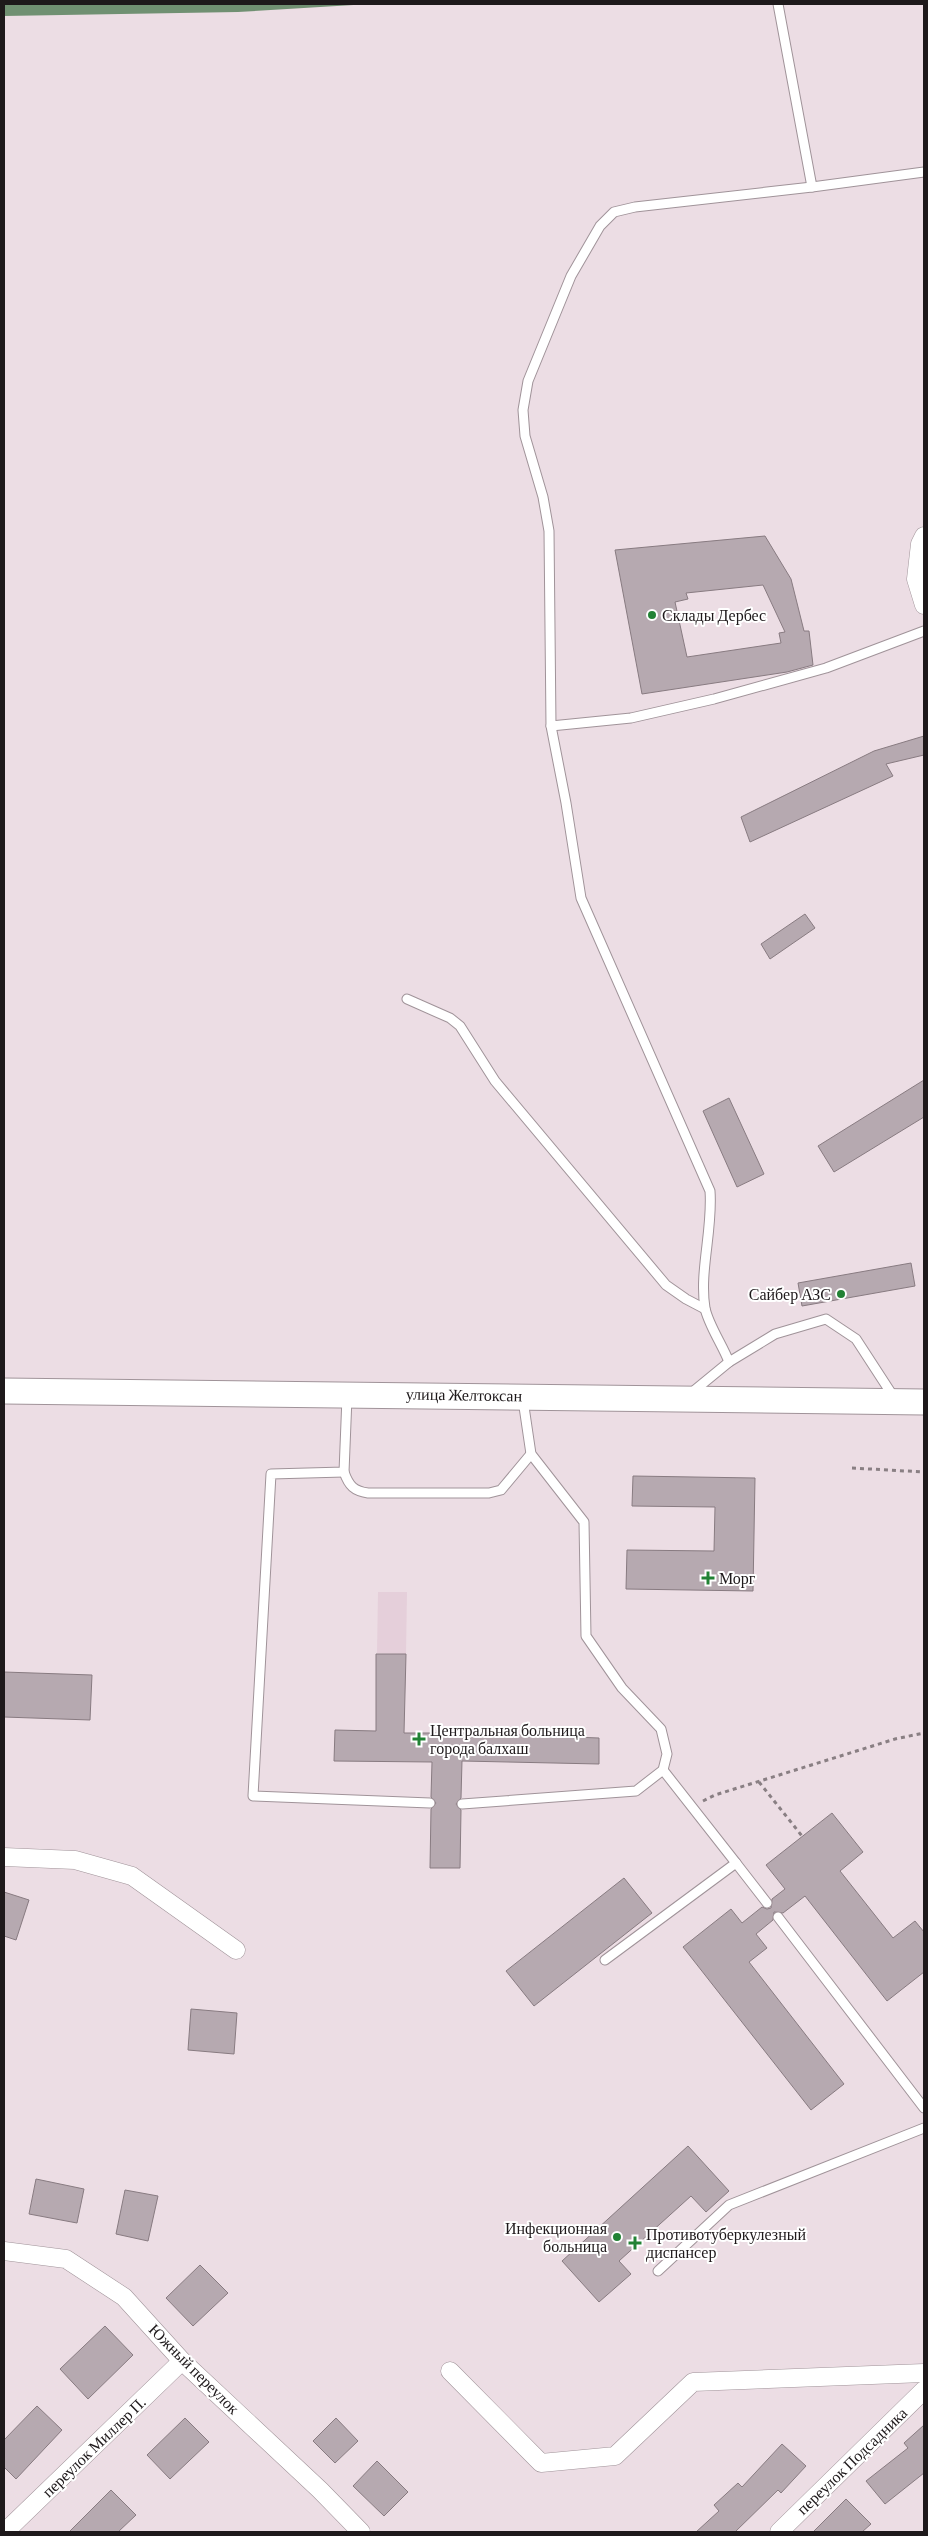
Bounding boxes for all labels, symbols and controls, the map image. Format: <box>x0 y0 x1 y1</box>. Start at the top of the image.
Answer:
place label: Склады Дербес <box>662 607 766 625</box>
marker: Склады Дербес <box>646 609 658 621</box>
place label: Сайбер АЗС <box>749 1286 831 1304</box>
marker: Сайбер АЗС <box>835 1288 847 1300</box>
street label: улица Желтоксан <box>406 1385 523 1406</box>
place label: Морг <box>719 1570 756 1588</box>
marker: Морг <box>701 1571 715 1585</box>
place label: Центральная больница города балхаш <box>430 1722 585 1758</box>
marker: Центральная больница города балхаш <box>412 1732 426 1746</box>
place label: Инфекционная больница <box>505 2220 608 2256</box>
place label: Противотуберкулезный диспансер <box>646 2226 806 2262</box>
marker: Инфекционная больница <box>611 2231 623 2243</box>
marker: Противотуберкулезный диспансер <box>628 2236 642 2250</box>
street label: Южный переулок <box>145 2321 243 2418</box>
street label: переулок Миллер П. <box>39 2393 150 2501</box>
street label: переулок Подсадника <box>794 2404 911 2519</box>

